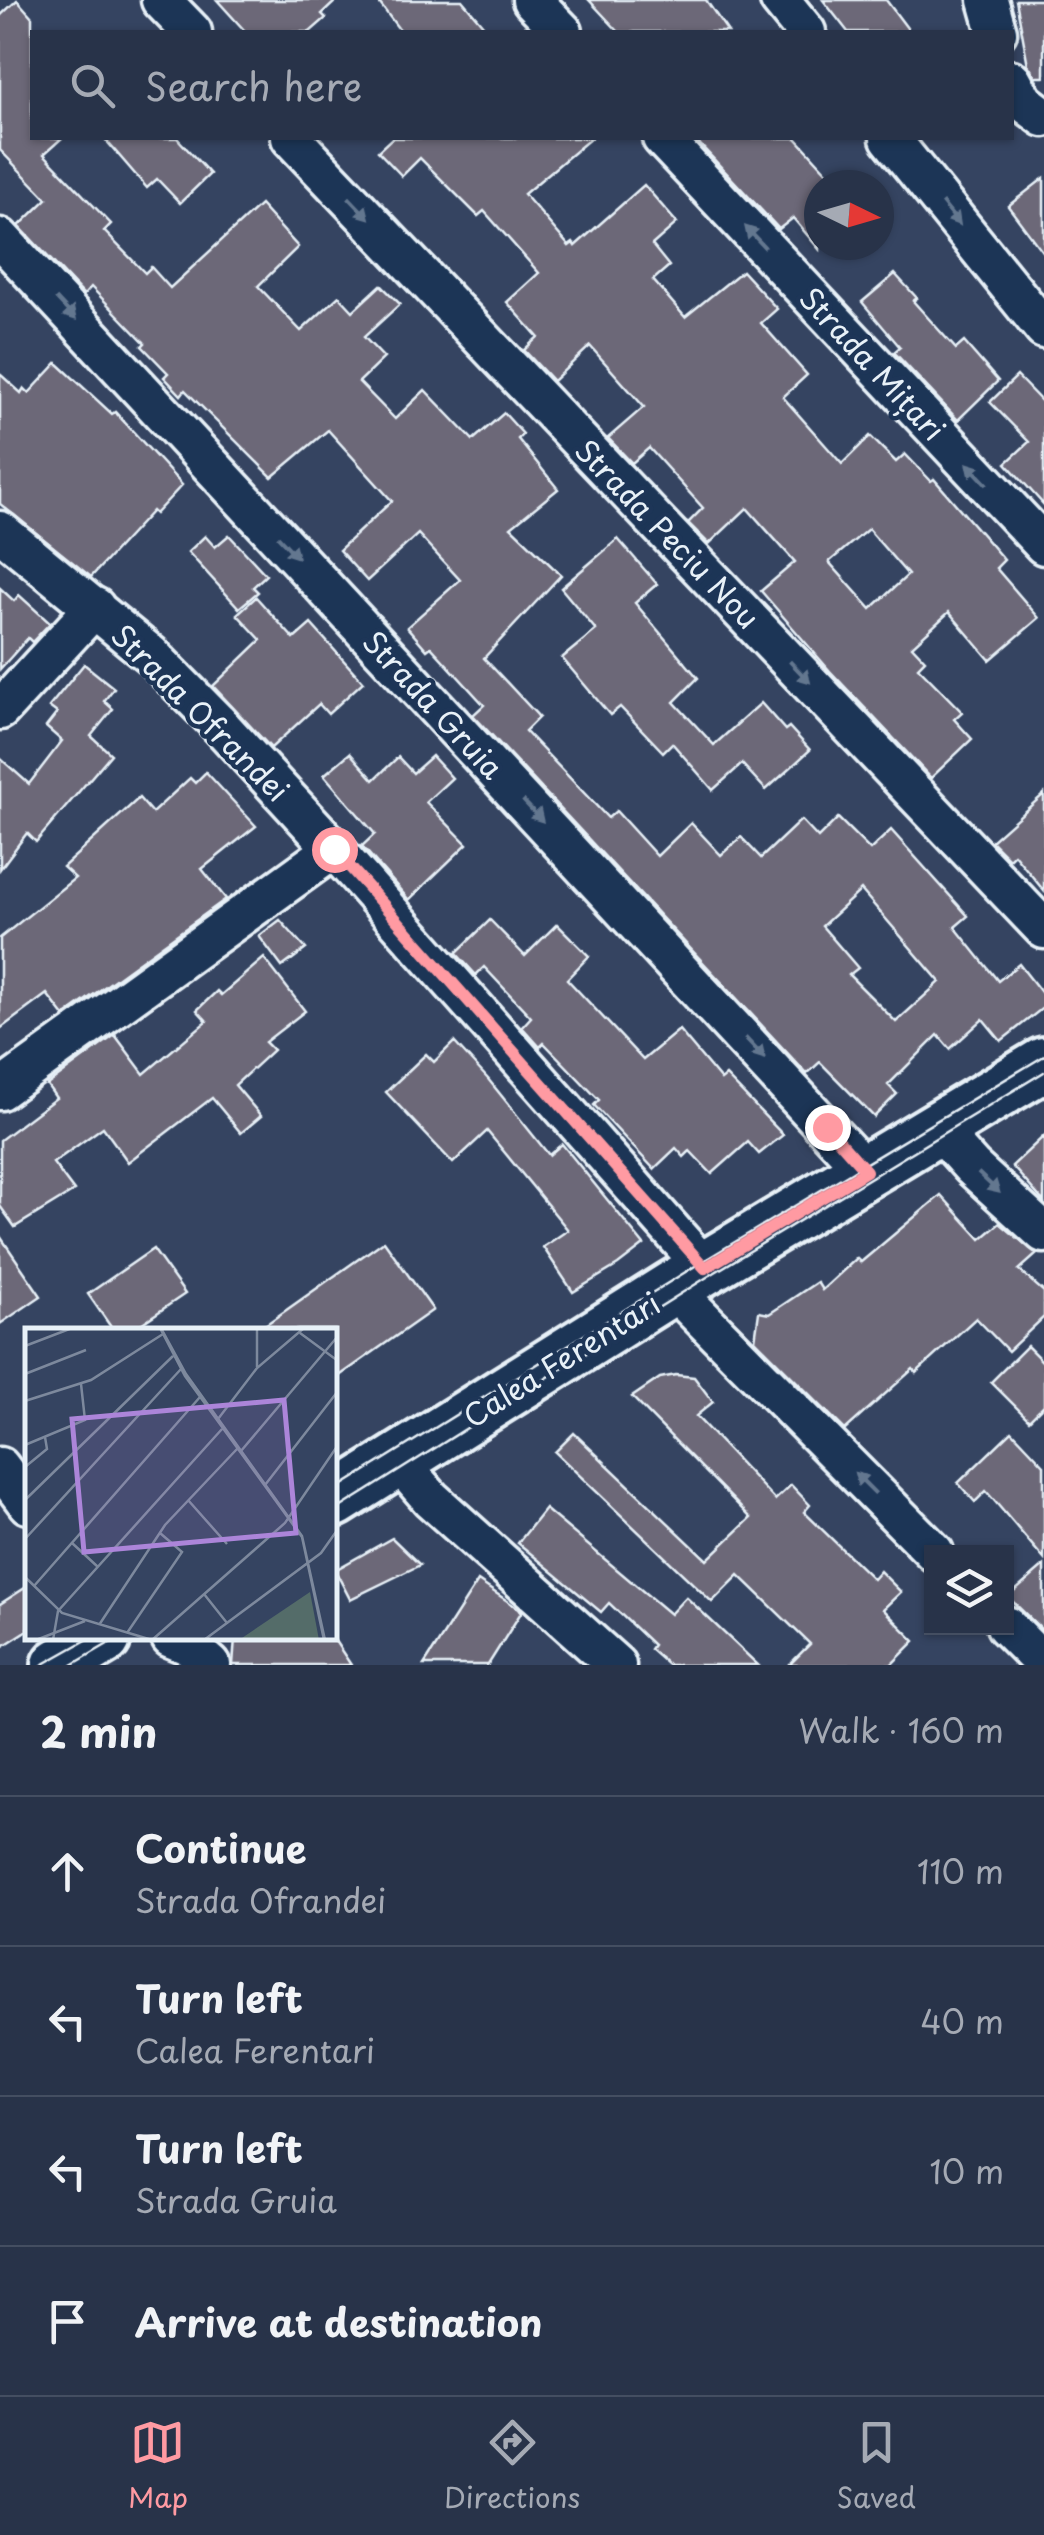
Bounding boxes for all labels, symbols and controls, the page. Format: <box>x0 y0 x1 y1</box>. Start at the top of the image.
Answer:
search box <box>30 30 1014 140</box>
text: Search here <box>145 57 362 114</box>
icon: search <box>65 58 120 113</box>
north arrow <box>804 170 894 260</box>
one-way arrow <box>347 196 370 220</box>
one-way arrow <box>940 200 961 226</box>
one-way arrow <box>744 225 767 249</box>
street label: Strada Mițari <box>790 276 956 450</box>
one-way arrow <box>55 296 77 321</box>
street label: Strada Peciu Nou <box>565 428 771 638</box>
one-way arrow <box>966 462 989 486</box>
one-way arrow <box>276 535 299 559</box>
street label: Strada Ofrandei <box>102 613 300 811</box>
street label: Strada Gruia <box>353 619 515 789</box>
one-way arrow <box>788 660 811 684</box>
one-way arrow <box>521 798 544 822</box>
route start <box>312 827 358 873</box>
one-way arrow <box>743 1036 766 1060</box>
route end <box>805 1105 851 1151</box>
one-way arrow <box>976 1171 1000 1194</box>
street label: Calea Ferentari <box>454 1280 668 1438</box>
inset map <box>25 1328 338 1640</box>
one-way arrow <box>854 1472 878 1496</box>
map controls <box>924 1545 1014 1635</box>
button: layers <box>924 1545 1014 1635</box>
text: 2 min <box>40 1699 157 1762</box>
text: Walk · 160 m <box>798 1706 1004 1754</box>
text: Continue <box>135 1819 306 1876</box>
icon: ahead <box>40 1844 95 1899</box>
text: 110 m <box>917 1847 1004 1895</box>
text: Strada Ofrandei <box>135 1876 386 1924</box>
text: Turn left <box>135 1969 303 2026</box>
icon: left <box>40 1994 95 2049</box>
text: 40 m <box>920 1997 1004 2045</box>
text: Calea Ferentari <box>135 2026 375 2074</box>
text: Turn left <box>135 2119 303 2176</box>
icon: left <box>40 2144 95 2199</box>
text: 10 m <box>930 2147 1004 2195</box>
text: Strada Gruia <box>135 2176 337 2224</box>
text: Arrive at destination <box>135 2293 543 2350</box>
icon: arrive <box>40 2294 95 2349</box>
tab: Map <box>128 2415 188 2518</box>
tab: Directions <box>444 2415 580 2518</box>
tab: Saved <box>836 2415 916 2518</box>

